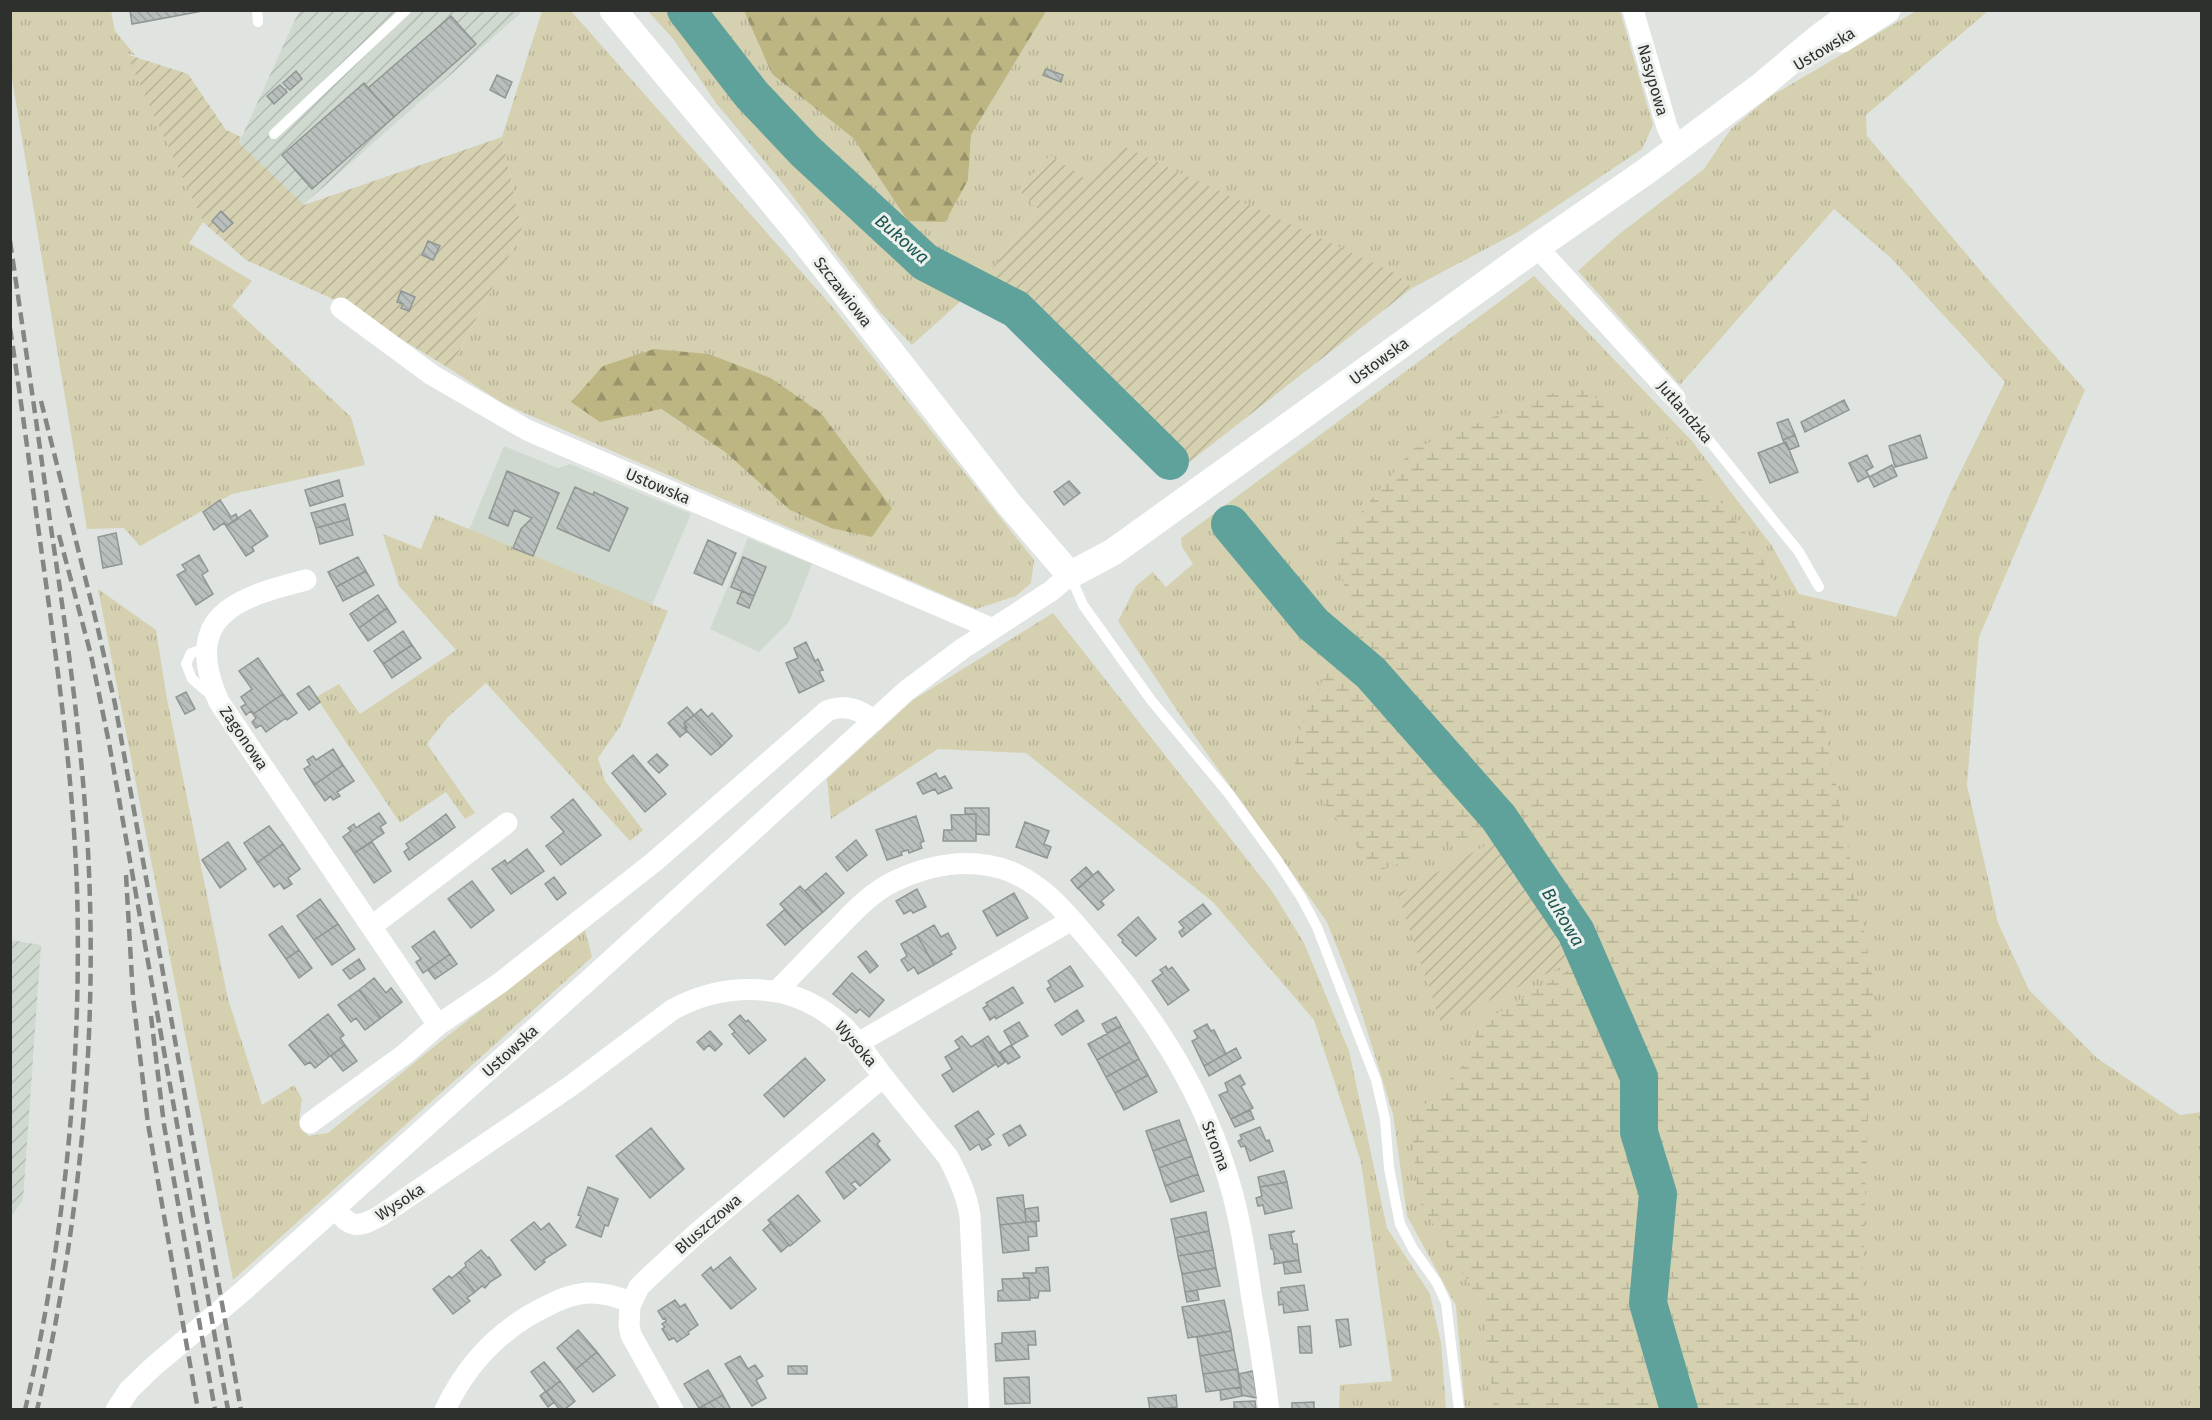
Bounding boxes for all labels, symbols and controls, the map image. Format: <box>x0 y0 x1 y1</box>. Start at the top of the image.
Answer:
street label: Ustowska <box>1790 23 1858 75</box>
street label: Nasypowa <box>1634 42 1672 118</box>
water label: Bukowa <box>870 210 934 268</box>
street label: Szczawiowa <box>810 253 876 331</box>
street label: Ustowska <box>1346 333 1412 389</box>
street label: Jutlandzka <box>1653 377 1717 447</box>
street label: Ustowska <box>623 464 693 508</box>
street label: Zagonowa <box>216 703 272 773</box>
water label: Bukowa <box>1537 884 1589 950</box>
street label: Wysoka <box>831 1017 881 1071</box>
street label: Ustowska <box>478 1021 542 1081</box>
street label: Stroma <box>1198 1118 1234 1174</box>
street label: Wysoka <box>372 1179 428 1225</box>
street label: Bluszczowa <box>671 1190 745 1258</box>

